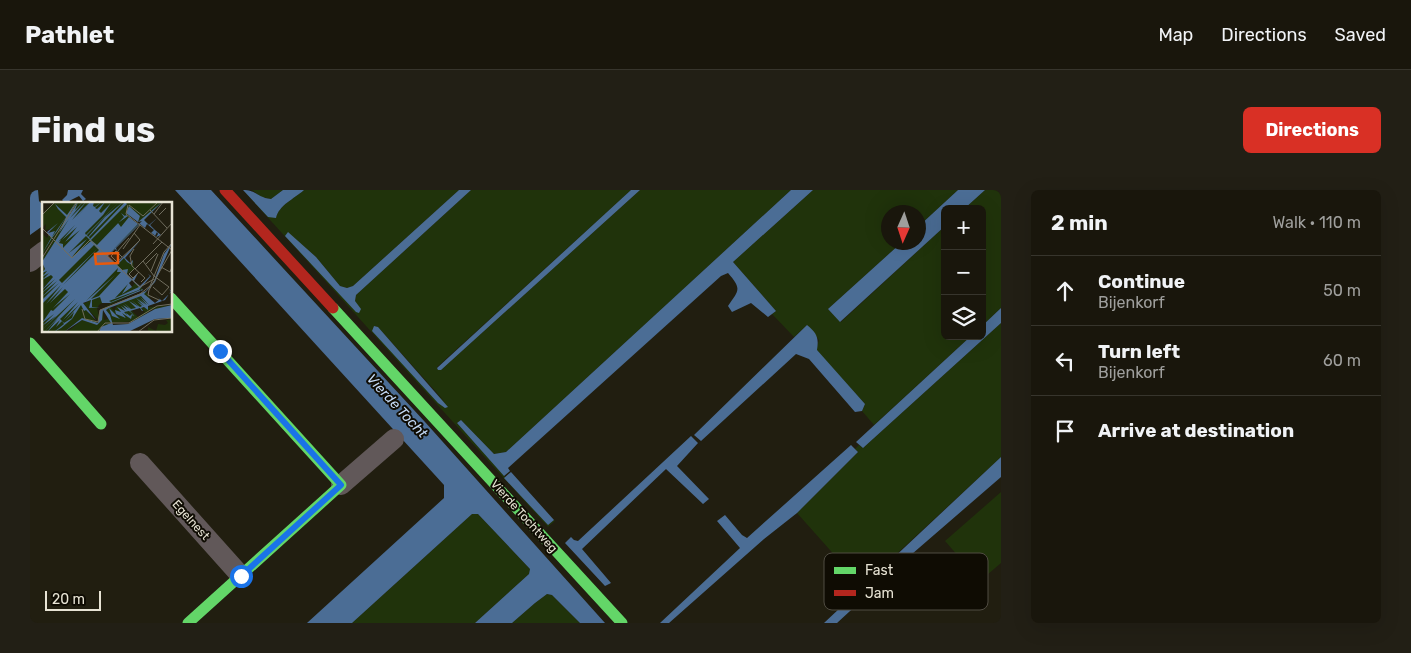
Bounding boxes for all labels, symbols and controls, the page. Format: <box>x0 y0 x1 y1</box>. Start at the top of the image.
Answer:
text: Pathlet <box>25 21 114 49</box>
text: Map <box>1158 24 1193 46</box>
text: Directions <box>1221 24 1307 46</box>
text: Saved <box>1335 24 1386 46</box>
button: Directions <box>1243 107 1381 153</box>
text: Find us <box>30 109 155 151</box>
inset map <box>42 202 172 332</box>
north arrow <box>881 205 926 250</box>
map controls <box>941 205 986 340</box>
button: + <box>941 205 986 250</box>
text: 2 min <box>1051 210 1108 235</box>
text: Walk · 110 m <box>1273 213 1361 232</box>
button: − <box>941 250 986 295</box>
text: Continue <box>1098 270 1185 293</box>
icon: ahead <box>1051 277 1079 305</box>
text: 50 m <box>1323 281 1361 300</box>
text: Bijenkorf <box>1098 293 1165 312</box>
button: layers <box>941 295 986 340</box>
route end <box>209 340 232 363</box>
text: Turn left <box>1098 340 1180 363</box>
icon: left <box>1051 347 1079 375</box>
text: 60 m <box>1323 351 1361 370</box>
text: Bijenkorf <box>1098 363 1165 382</box>
water label: Vierde Tocht <box>363 371 431 442</box>
icon: arrive <box>1051 417 1079 445</box>
text: Arrive at destination <box>1098 419 1294 442</box>
street label: Vierde Tochtweg <box>488 477 560 555</box>
street label: Egelnest <box>169 497 213 543</box>
legend <box>824 553 988 610</box>
text: Fast <box>865 562 894 579</box>
route start <box>230 565 253 588</box>
text: Jam <box>865 585 894 602</box>
scale bar <box>45 588 101 611</box>
text: 20 m <box>52 591 85 608</box>

